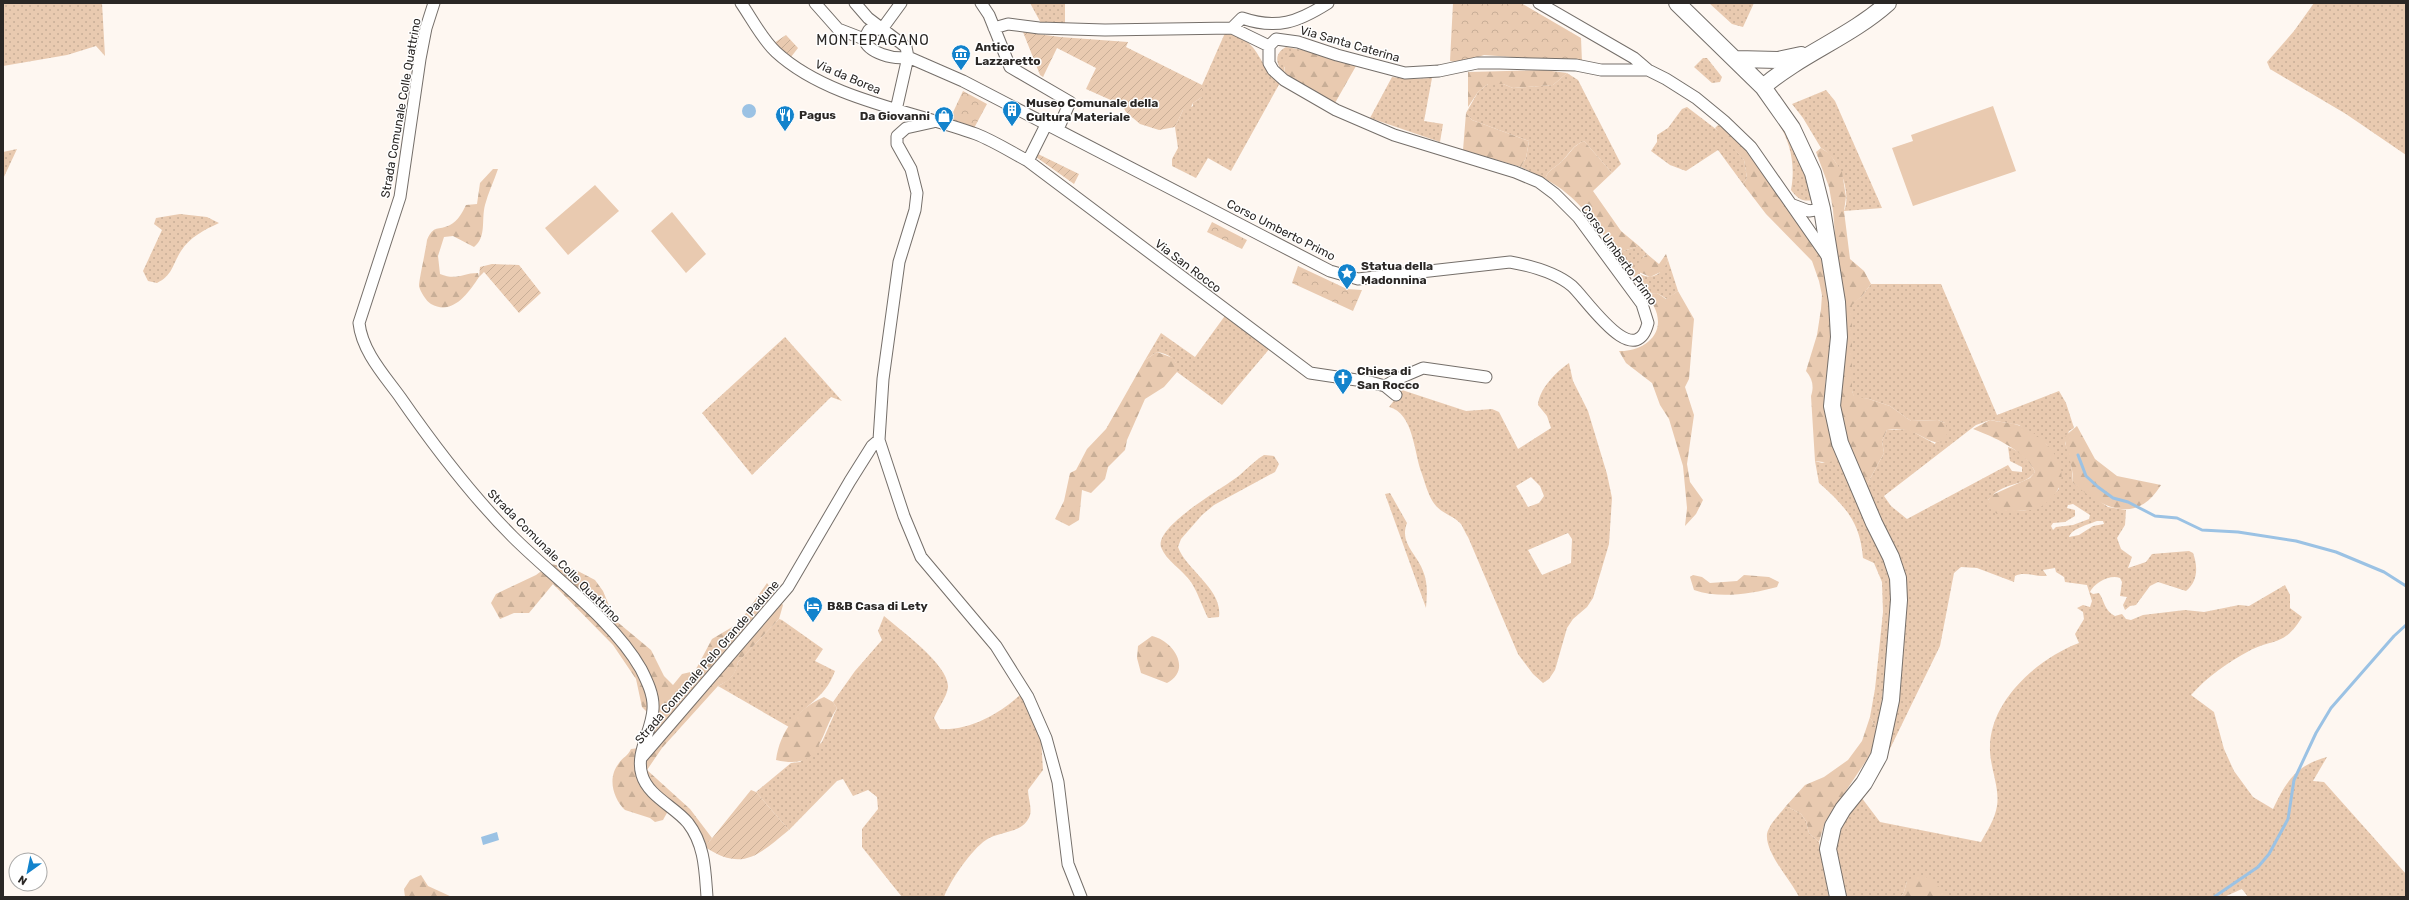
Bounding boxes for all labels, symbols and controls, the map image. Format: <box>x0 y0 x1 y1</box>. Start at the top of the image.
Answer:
street label: Strada Comunale Colle Quattrino <box>378 17 424 199</box>
street label: Via Santa Caterina <box>1298 23 1402 65</box>
district label: MONTEPAGANO <box>816 32 930 49</box>
place label: Antico Lazzaretto <box>975 40 1041 68</box>
museum icon: Antico Lazzaretto <box>950 43 972 71</box>
street label: Via da Borea <box>813 57 883 97</box>
place label: Museo Comunale della Cultura Materiale <box>1026 96 1158 124</box>
building icon: Museo Comunale della Cultura Materiale <box>1001 99 1023 127</box>
restaurant icon: Pagus <box>774 104 796 132</box>
shop icon: Da Giovanni <box>933 105 955 133</box>
place label: Pagus <box>799 108 836 122</box>
place label: Da Giovanni <box>860 109 930 123</box>
street label: Corso Umberto Primo <box>1224 196 1338 264</box>
street label: Corso Umberto Primo <box>1578 202 1660 308</box>
street label: Via San Rocco <box>1152 237 1224 296</box>
place label: Statua della Madonnina <box>1361 259 1433 287</box>
place icon: Statua della Madonnina <box>1336 262 1358 290</box>
place label: Chiesa di San Rocco <box>1357 364 1419 392</box>
church icon: Chiesa di San Rocco <box>1332 367 1354 395</box>
street label: Strada Comunale Colle Quattrino <box>485 487 624 626</box>
street label: Strada Comunale Pelo Grande Padune <box>632 577 782 747</box>
hotel icon: B&B Casa di Lety <box>802 595 824 623</box>
place label: B&B Casa di Lety <box>827 599 928 613</box>
north arrow <box>8 852 48 892</box>
text: N <box>16 872 30 888</box>

